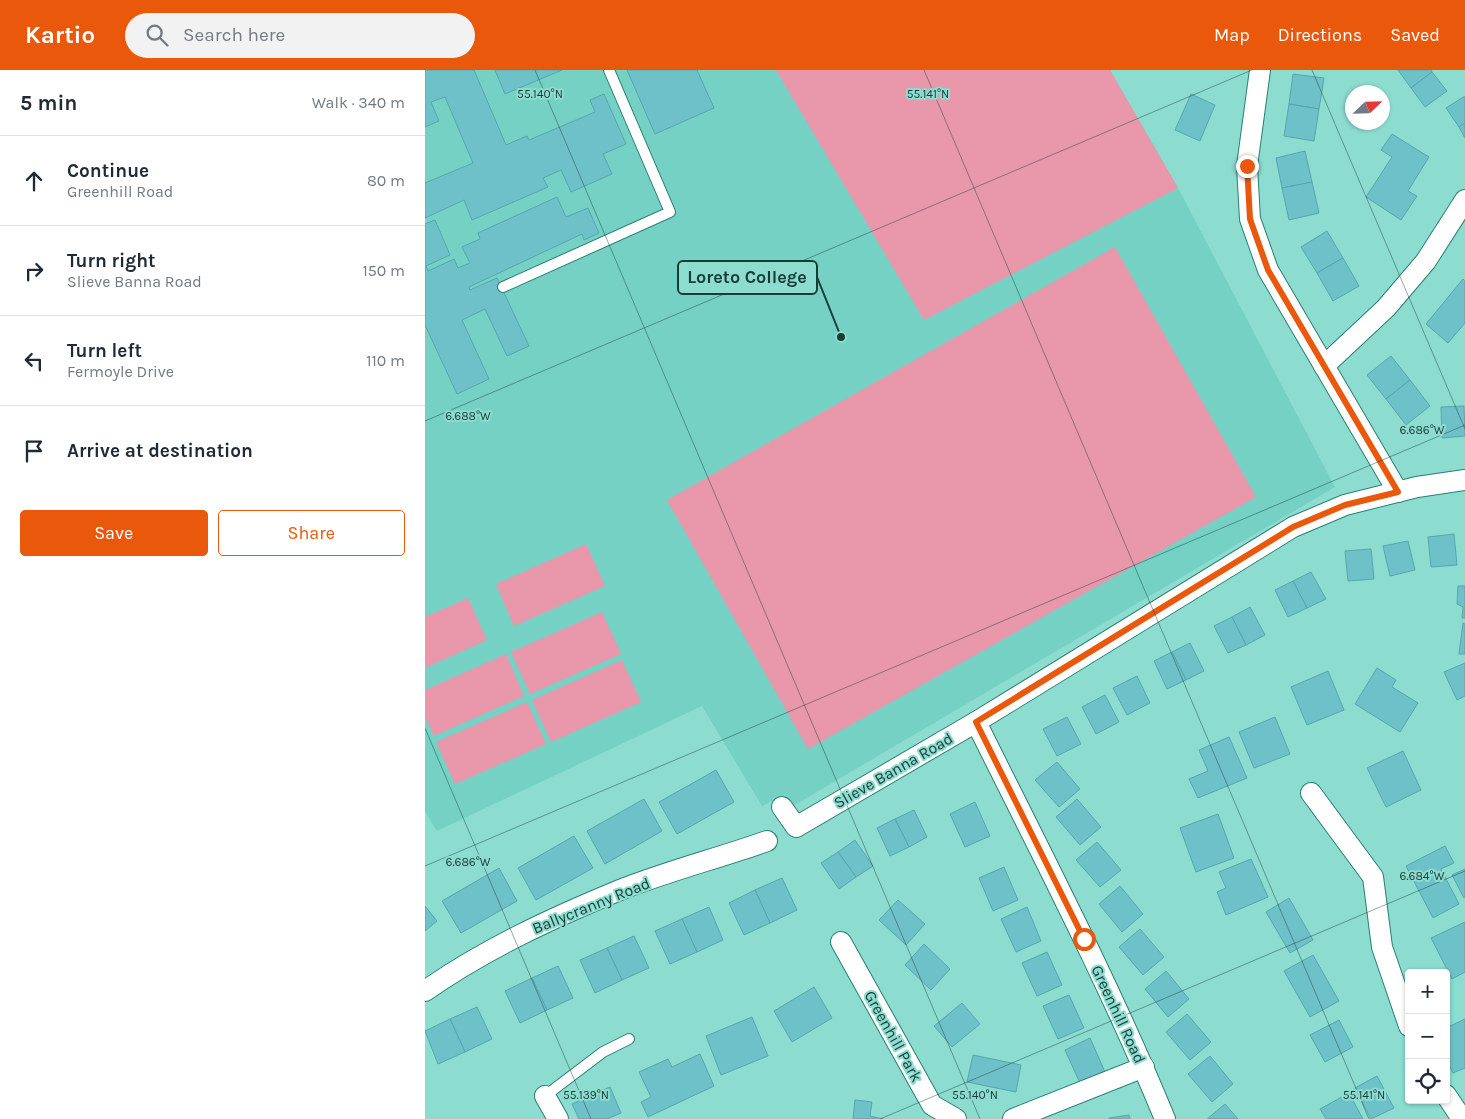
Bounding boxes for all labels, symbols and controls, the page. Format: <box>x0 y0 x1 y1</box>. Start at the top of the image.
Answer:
search box <box>125 13 475 58</box>
text: Kartio <box>25 21 95 49</box>
icon: search <box>143 21 171 49</box>
text: Search here <box>183 24 285 46</box>
text: Map <box>1214 24 1250 46</box>
text: Directions <box>1278 24 1362 46</box>
text: Saved <box>1390 24 1440 46</box>
north arrow <box>1345 85 1390 130</box>
text: 55.140°N <box>517 87 563 101</box>
text: 55.141°N <box>907 87 949 101</box>
text: 5 min <box>20 91 77 115</box>
text: Walk · 340 m <box>312 93 405 112</box>
route end <box>1236 155 1259 178</box>
text: Continue <box>67 160 149 182</box>
icon: ahead <box>20 167 48 195</box>
text: 80 m <box>367 171 405 190</box>
text: Greenhill Road <box>67 182 173 201</box>
text: Turn right <box>67 250 156 272</box>
icon: right <box>20 257 48 285</box>
text: 150 m <box>362 261 405 280</box>
callout: Loreto College <box>678 261 817 294</box>
text: Loreto College <box>687 266 807 288</box>
text: Slieve Banna Road <box>67 272 202 291</box>
text: Turn left <box>67 340 142 362</box>
icon: left <box>20 347 48 375</box>
text: 110 m <box>366 351 405 370</box>
text: Fermoyle Drive <box>67 362 174 381</box>
text: 6.688°W <box>445 409 491 423</box>
text: 6.686°W <box>1400 423 1445 437</box>
icon: arrive <box>20 437 48 465</box>
text: Arrive at destination <box>67 440 253 462</box>
button: Save <box>20 510 208 556</box>
button: Share <box>218 510 405 556</box>
street label: Slieve Banna Road <box>830 729 956 812</box>
text: 6.686°W <box>446 855 491 869</box>
text: 6.684°W <box>1400 869 1445 883</box>
street label: Ballycranny Road <box>529 873 653 938</box>
route start <box>1073 928 1096 951</box>
street label: Greenhill Road <box>1087 962 1150 1066</box>
map controls <box>1405 969 1450 1104</box>
button: + <box>1405 969 1450 1014</box>
street label: Greenhill Park <box>861 987 927 1085</box>
button: − <box>1405 1014 1450 1059</box>
button: locate <box>1405 1059 1450 1104</box>
text: 55.139°N <box>563 1088 609 1102</box>
text: 55.140°N <box>952 1088 998 1102</box>
text: 55.141°N <box>1343 1088 1385 1102</box>

